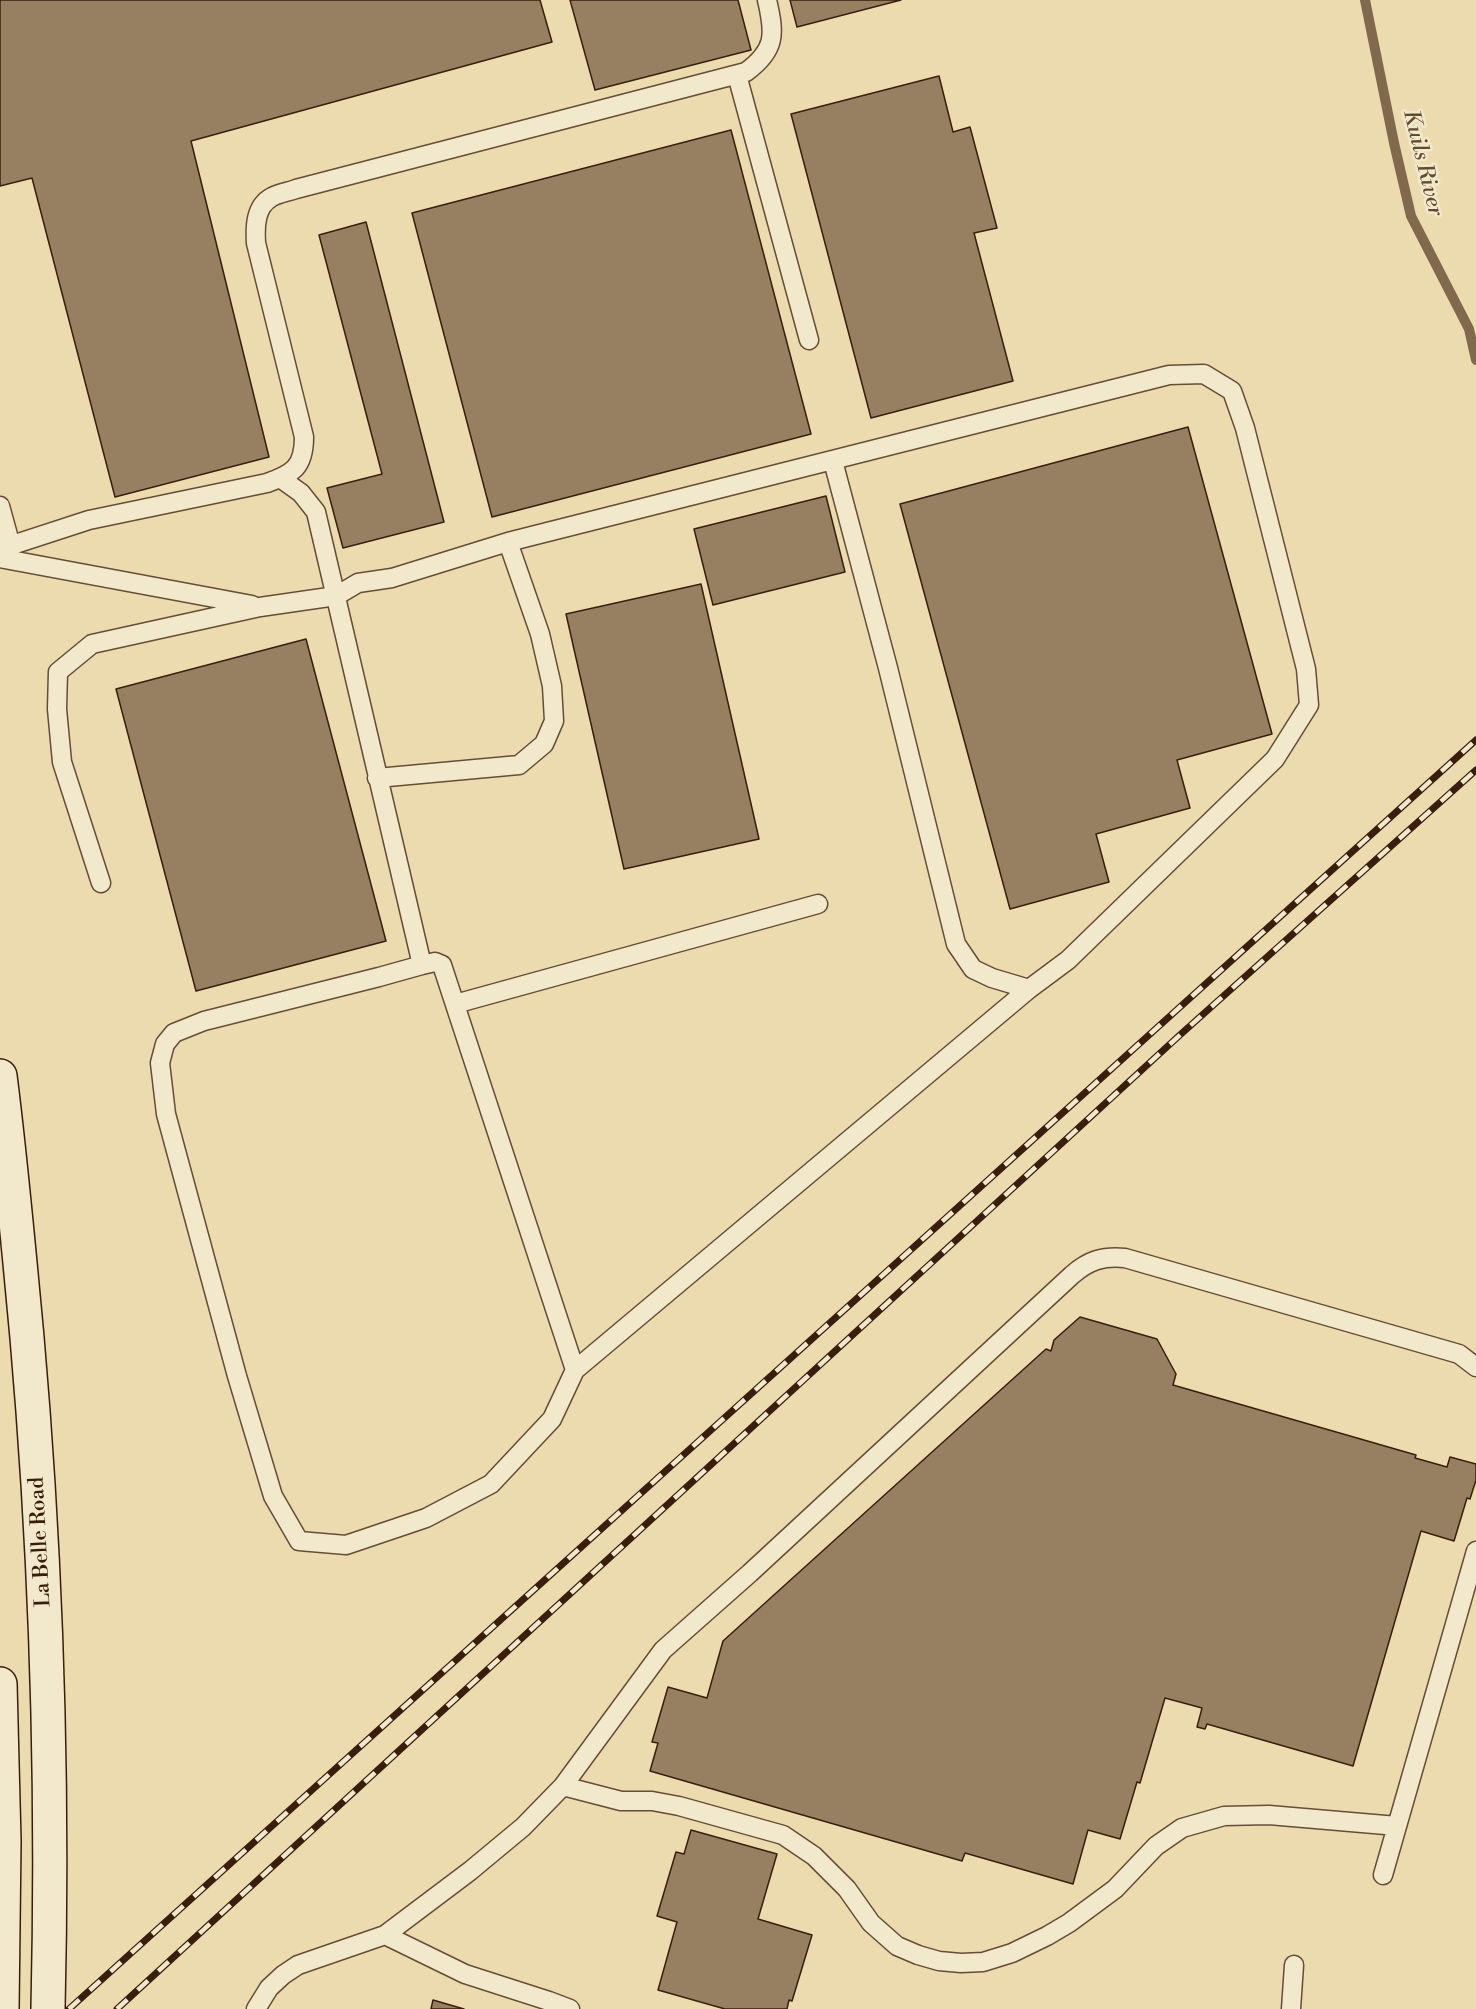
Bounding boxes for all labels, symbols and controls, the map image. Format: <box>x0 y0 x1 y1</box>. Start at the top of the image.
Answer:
water label: Kuils River <box>1396 107 1448 219</box>
street label: La Belle Road <box>25 1476 57 1608</box>

